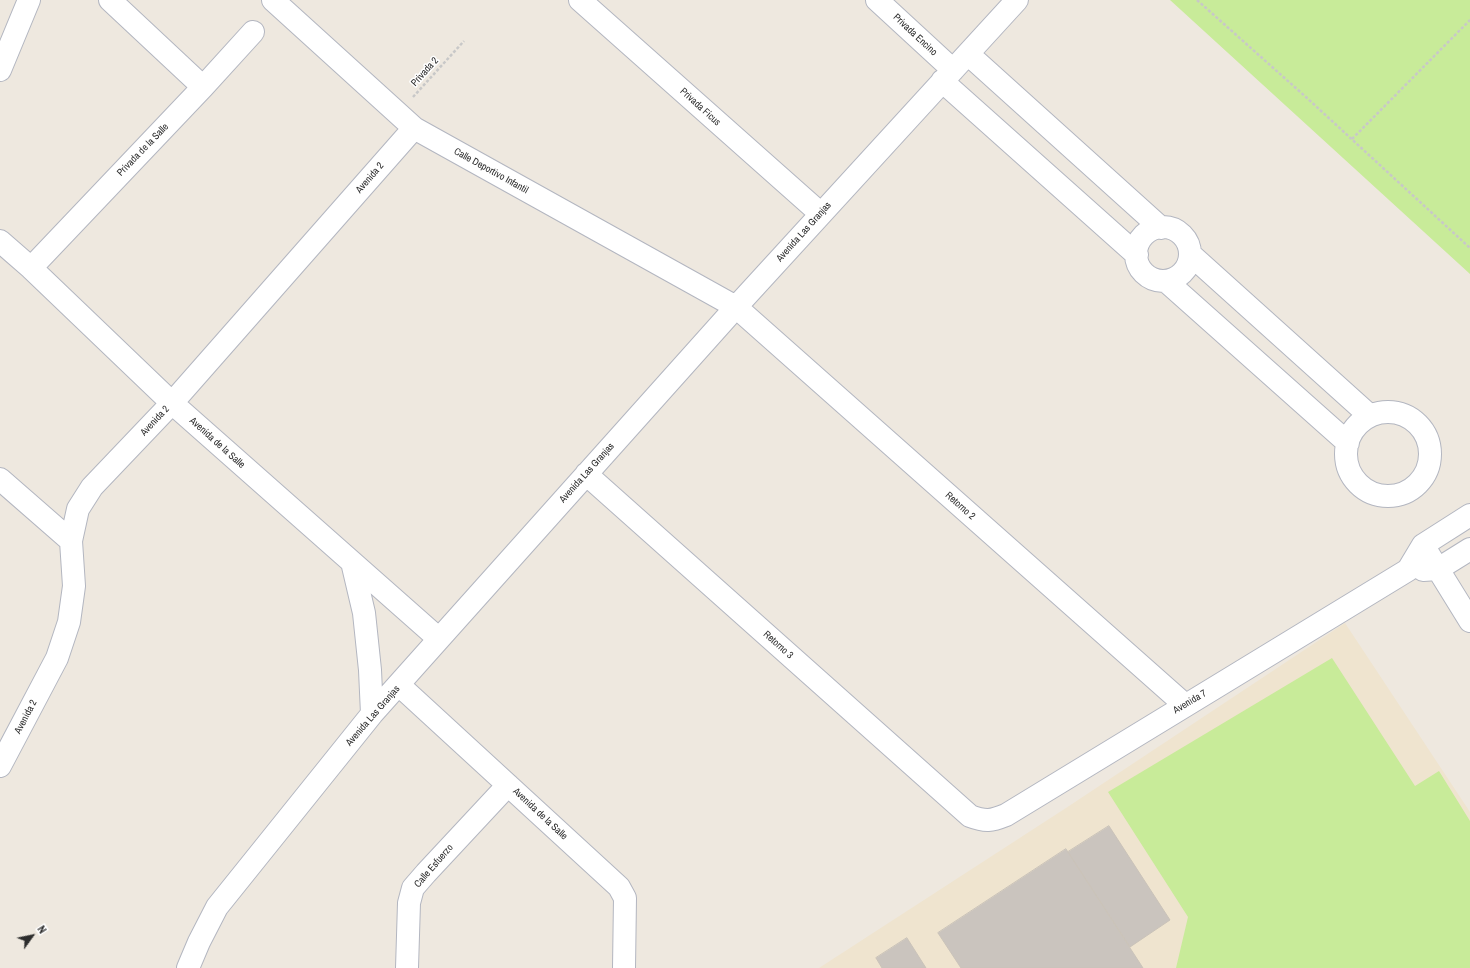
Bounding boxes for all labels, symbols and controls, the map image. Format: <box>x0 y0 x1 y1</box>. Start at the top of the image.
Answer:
street label: Privada Encino <box>890 11 940 59</box>
street label: Privada 2 <box>409 55 441 89</box>
street label: Privada Ficus <box>677 86 723 128</box>
street label: Privada de la Salle <box>115 121 171 179</box>
street label: Calle Deportivo Infantil <box>452 146 530 196</box>
street label: Avenida 2 <box>353 160 387 196</box>
street label: Avenida Las Granjas <box>774 200 834 264</box>
street label: Avenida 2 <box>138 403 172 439</box>
street label: Avenida de la Salle <box>187 415 247 471</box>
street label: Avenida Las Granjas <box>557 441 617 505</box>
street label: Retorno 2 <box>943 489 977 523</box>
street label: Retorno 3 <box>761 628 795 662</box>
street label: Avenida Las Granjas <box>343 683 403 749</box>
street label: Avenida 7 <box>1171 687 1209 717</box>
street label: Avenida 2 <box>12 698 40 736</box>
street label: Avenida de la Salle <box>510 786 570 842</box>
street label: Calle Esfuerzo <box>412 842 456 890</box>
north arrow <box>12 916 52 956</box>
text: N <box>34 923 50 936</box>

